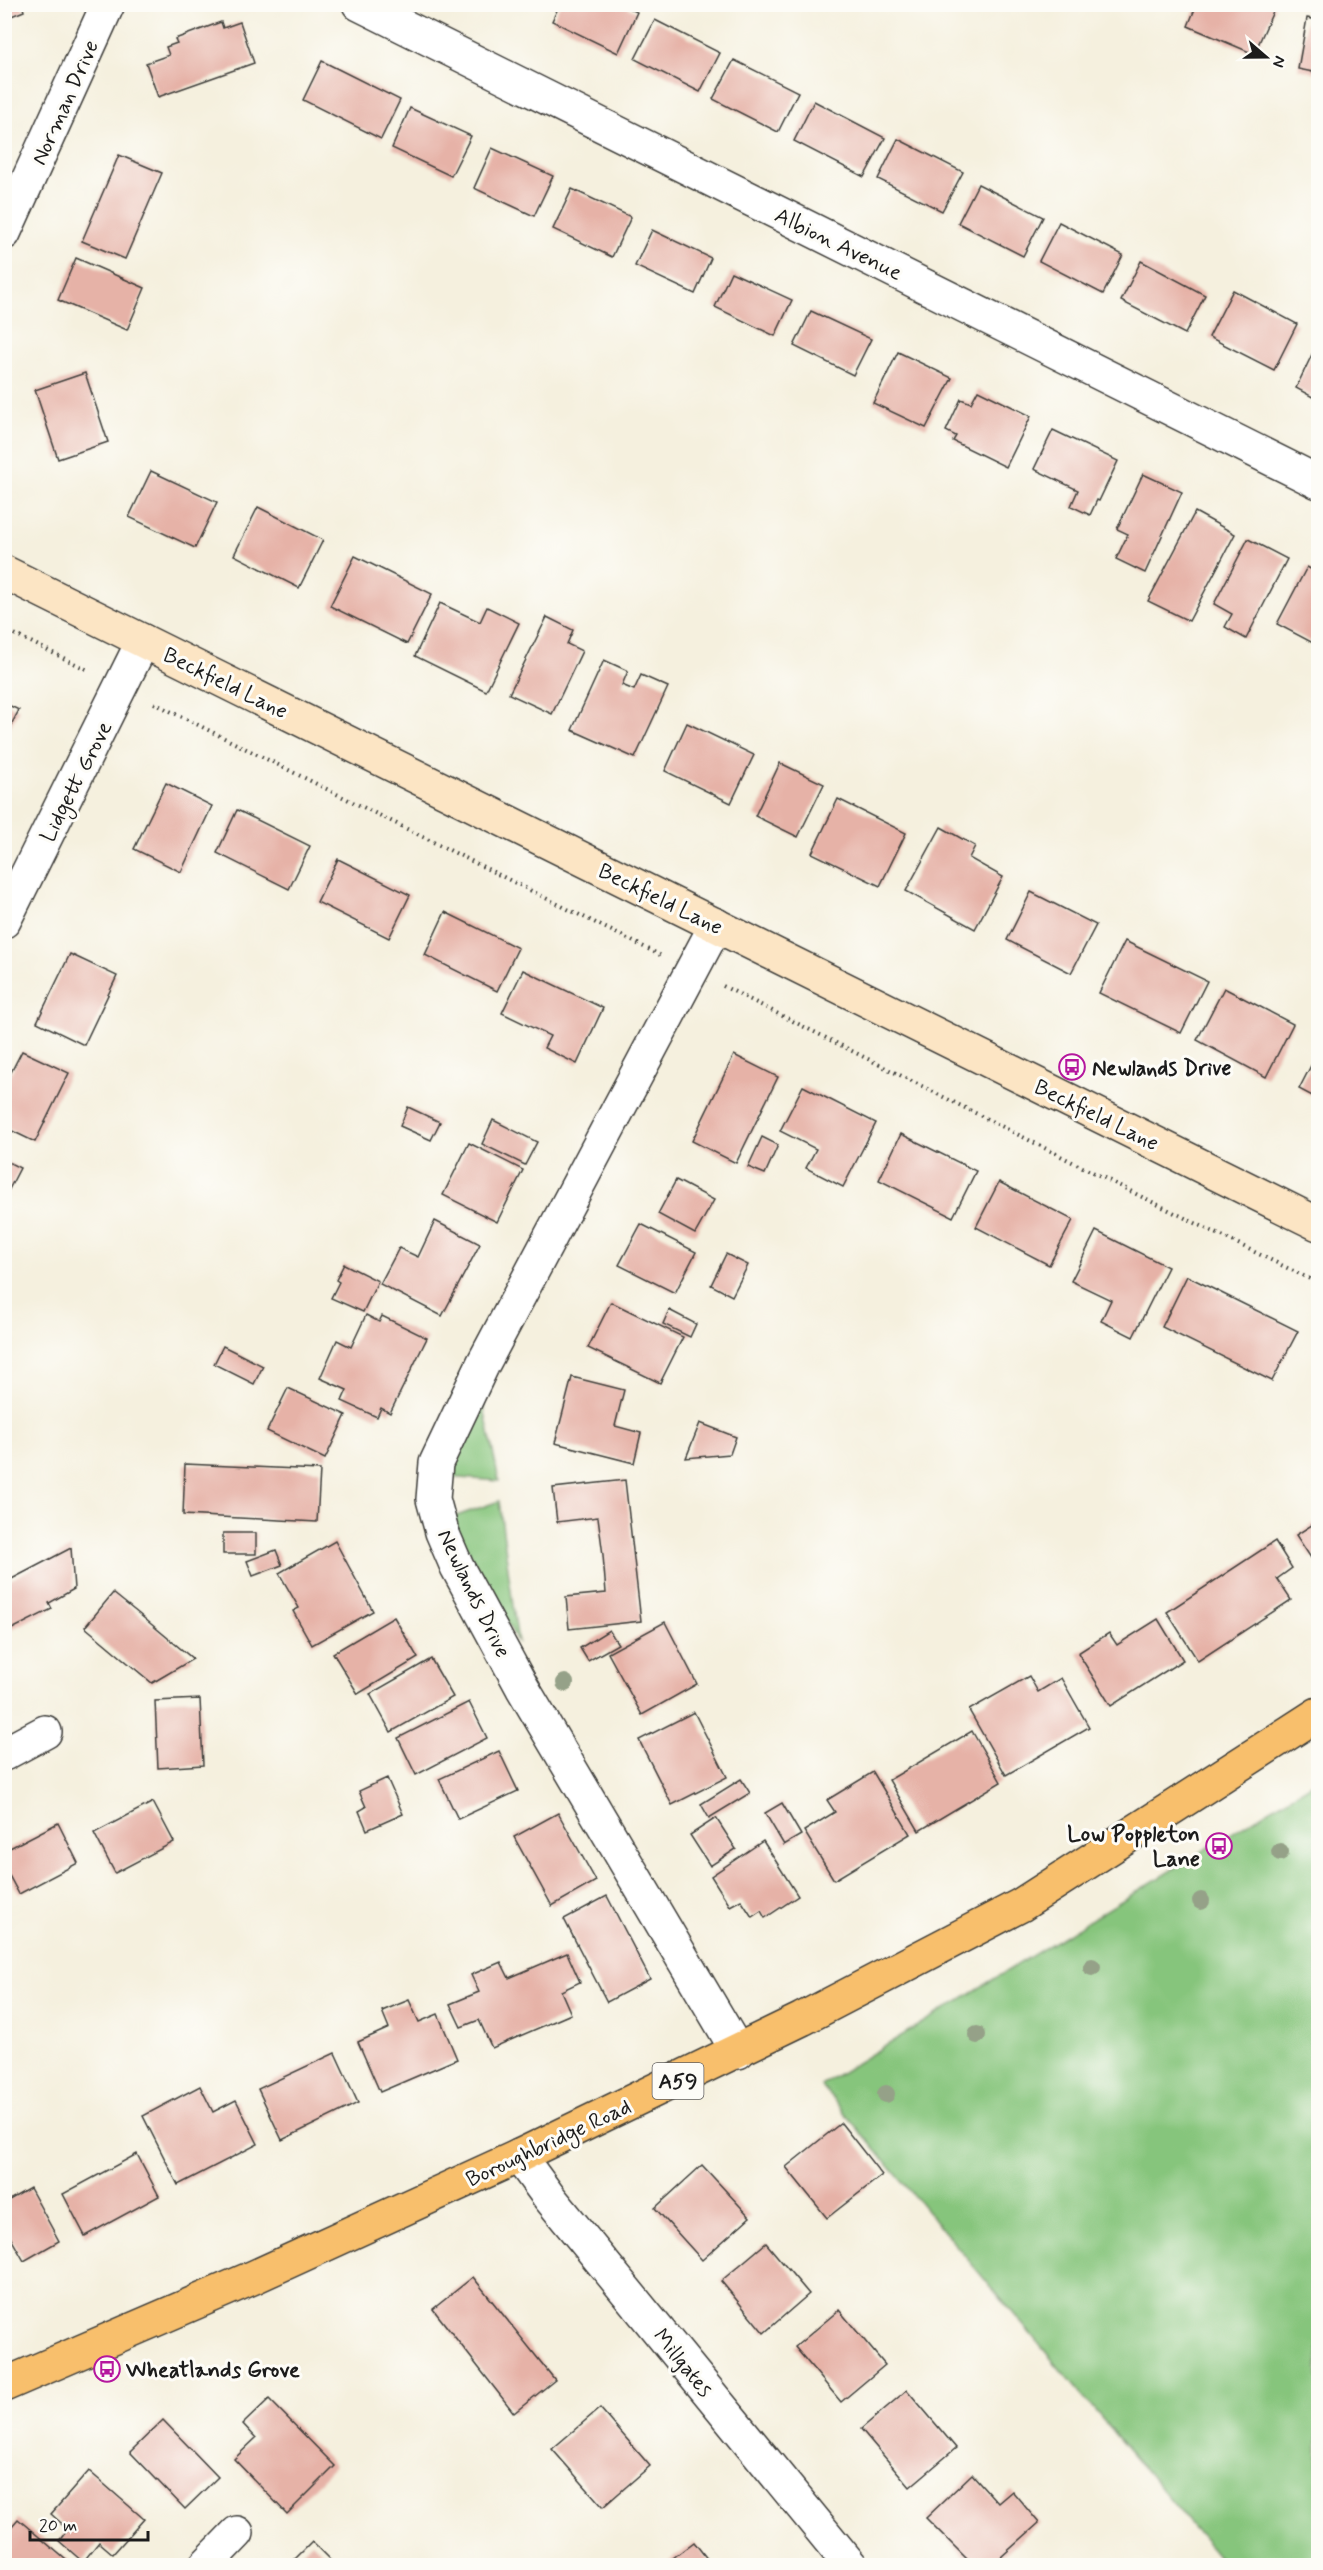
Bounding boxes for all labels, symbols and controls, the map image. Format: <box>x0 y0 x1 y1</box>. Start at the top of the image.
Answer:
north arrow <box>1236 27 1296 87</box>
street label: Norman Drive <box>26 36 106 170</box>
text: N <box>1267 53 1290 70</box>
street label: Albion Avenue <box>770 202 907 288</box>
street label: Beckfield Lane <box>158 642 292 726</box>
street label: Lidgett Grove <box>34 717 122 848</box>
street label: Beckfield Lane <box>593 858 727 942</box>
bus stop icon: Newlands Drive <box>1057 1052 1087 1082</box>
place label: Newlands Drive <box>1092 1055 1231 1083</box>
street label: Beckfield Lane <box>1029 1074 1163 1158</box>
street label: Newlands Drive <box>430 1525 516 1663</box>
place label: Low Poppleton Lane <box>1067 1821 1200 1874</box>
bus stop icon: Low Poppleton Lane <box>1204 1831 1234 1861</box>
road number: A59 <box>652 2063 704 2099</box>
street label: Boroughbridge Road <box>462 2093 637 2197</box>
street label: Millgates <box>646 2323 719 2404</box>
bus stop icon: Wheatlands Grove <box>92 2354 122 2384</box>
place label: Wheatlands Grove <box>125 2357 300 2385</box>
scale bar <box>30 2504 148 2542</box>
text: 20 m <box>39 2514 77 2538</box>

